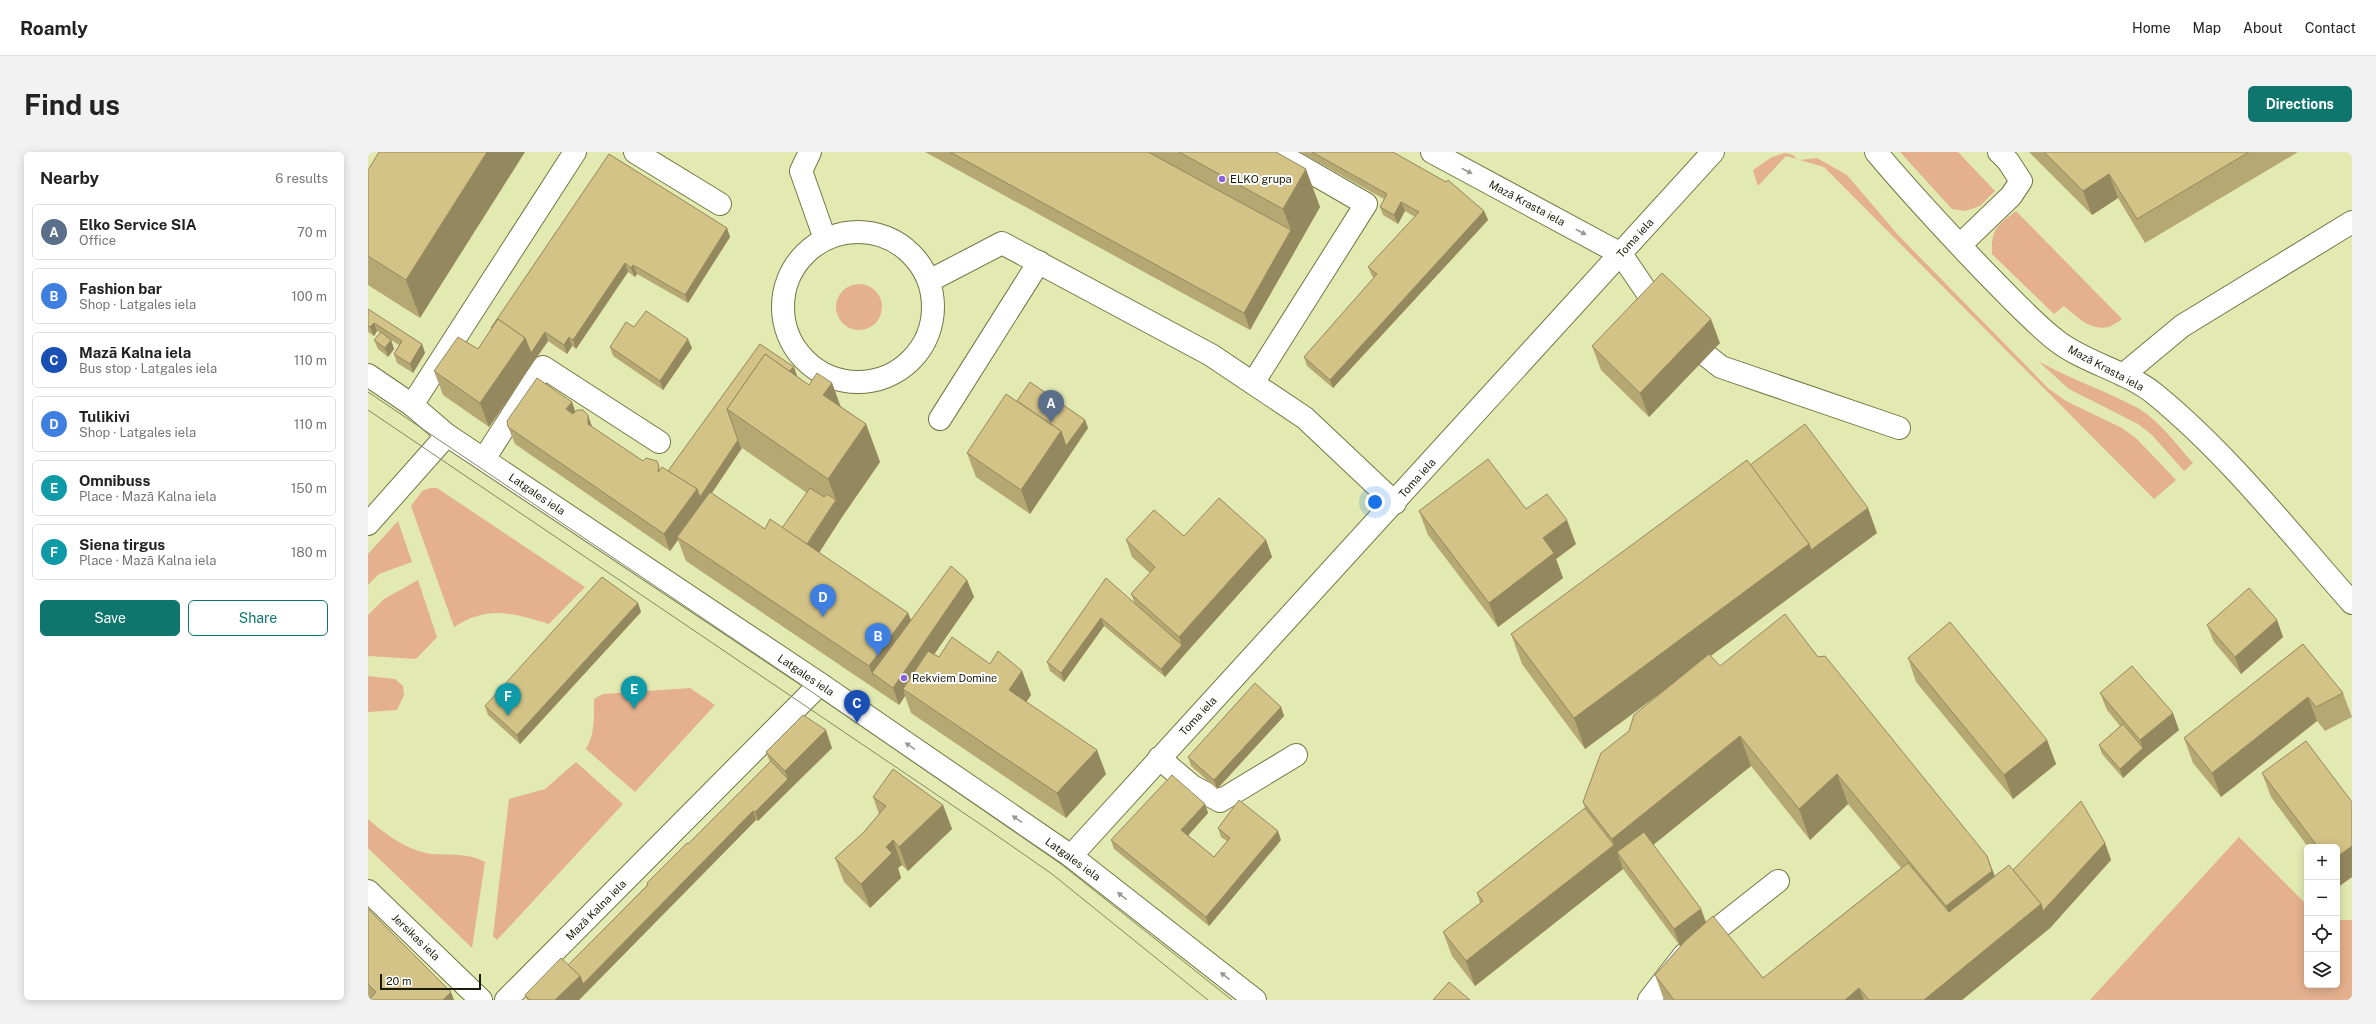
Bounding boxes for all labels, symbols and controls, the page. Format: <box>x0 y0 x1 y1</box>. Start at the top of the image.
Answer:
text: Roamly <box>20 17 88 39</box>
text: Home <box>2132 20 2171 36</box>
text: Map <box>2193 20 2221 36</box>
text: About <box>2243 20 2283 36</box>
text: Contact <box>2305 20 2356 36</box>
button: Directions <box>2248 86 2352 122</box>
text: Find us <box>24 88 120 121</box>
one-way arrow <box>1461 167 1473 174</box>
text: Nearby <box>40 168 99 188</box>
text: 6 results <box>275 171 328 186</box>
place label: ELKO grupa <box>1230 173 1292 185</box>
marker: ELKO grupa <box>1217 174 1227 184</box>
street label: Mazā Krasta iela <box>1487 178 1567 228</box>
text: Elko Service SIA <box>79 216 197 233</box>
street label: Toma iela <box>1614 216 1656 260</box>
text: A <box>49 225 59 240</box>
text: 70 m <box>297 225 327 240</box>
one-way arrow <box>1575 229 1587 236</box>
text: Office <box>79 233 116 248</box>
text: Fashion bar <box>79 280 162 297</box>
text: B <box>50 289 58 304</box>
text: 100 m <box>291 289 327 304</box>
text: Shop · Latgales iela <box>79 297 196 312</box>
street label: Mazā Krasta iela <box>2066 343 2146 393</box>
text: Mazā Kalna iela <box>79 344 191 361</box>
text: C <box>49 353 59 368</box>
text: 110 m <box>294 353 327 368</box>
text: Bus stop · Latgales iela <box>79 361 217 376</box>
pin: A <box>1038 390 1064 423</box>
text: Tulikivi <box>79 408 130 425</box>
text: D <box>49 417 59 432</box>
text: 110 m <box>294 417 327 432</box>
text: Shop · Latgales iela <box>79 425 196 440</box>
street label: Toma iela <box>1396 456 1438 500</box>
street label: Latgales iela <box>507 471 567 517</box>
text: Omnibuss <box>79 472 150 489</box>
text: E <box>50 481 58 496</box>
text: 150 m <box>291 481 327 496</box>
text: Place · Mazā Kalna iela <box>79 489 216 504</box>
your location <box>1365 492 1385 512</box>
text: Siena tirgus <box>79 536 165 553</box>
text: F <box>50 545 58 560</box>
text: 180 m <box>291 545 327 560</box>
text: Place · Mazā Kalna iela <box>79 553 216 568</box>
pin: D <box>810 584 836 617</box>
button: Save <box>40 600 180 636</box>
button: Share <box>188 600 328 636</box>
pin: B <box>865 623 891 656</box>
street label: Latgales iela <box>776 652 836 698</box>
place label: Rekviem Domine <box>912 672 997 684</box>
marker: Rekviem Domine <box>899 673 909 683</box>
pin: E <box>621 676 647 709</box>
pin: F <box>495 683 521 716</box>
pin: C <box>844 690 870 723</box>
street label: Toma iela <box>1177 694 1219 738</box>
one-way arrow <box>905 742 915 750</box>
one-way arrow <box>1012 815 1023 823</box>
street label: Latgales iela <box>1043 835 1103 883</box>
map controls <box>2304 844 2340 988</box>
button: + <box>2304 844 2340 880</box>
street label: Mazā Kalna iela <box>563 877 629 943</box>
button: − <box>2304 880 2340 916</box>
one-way arrow <box>1117 892 1128 900</box>
street label: Jersikas iela <box>390 911 442 963</box>
button: locate <box>2304 916 2340 952</box>
button: layers <box>2304 952 2340 988</box>
scale bar <box>380 972 481 991</box>
one-way arrow <box>1219 972 1230 980</box>
text: 20 m <box>386 975 411 987</box>

